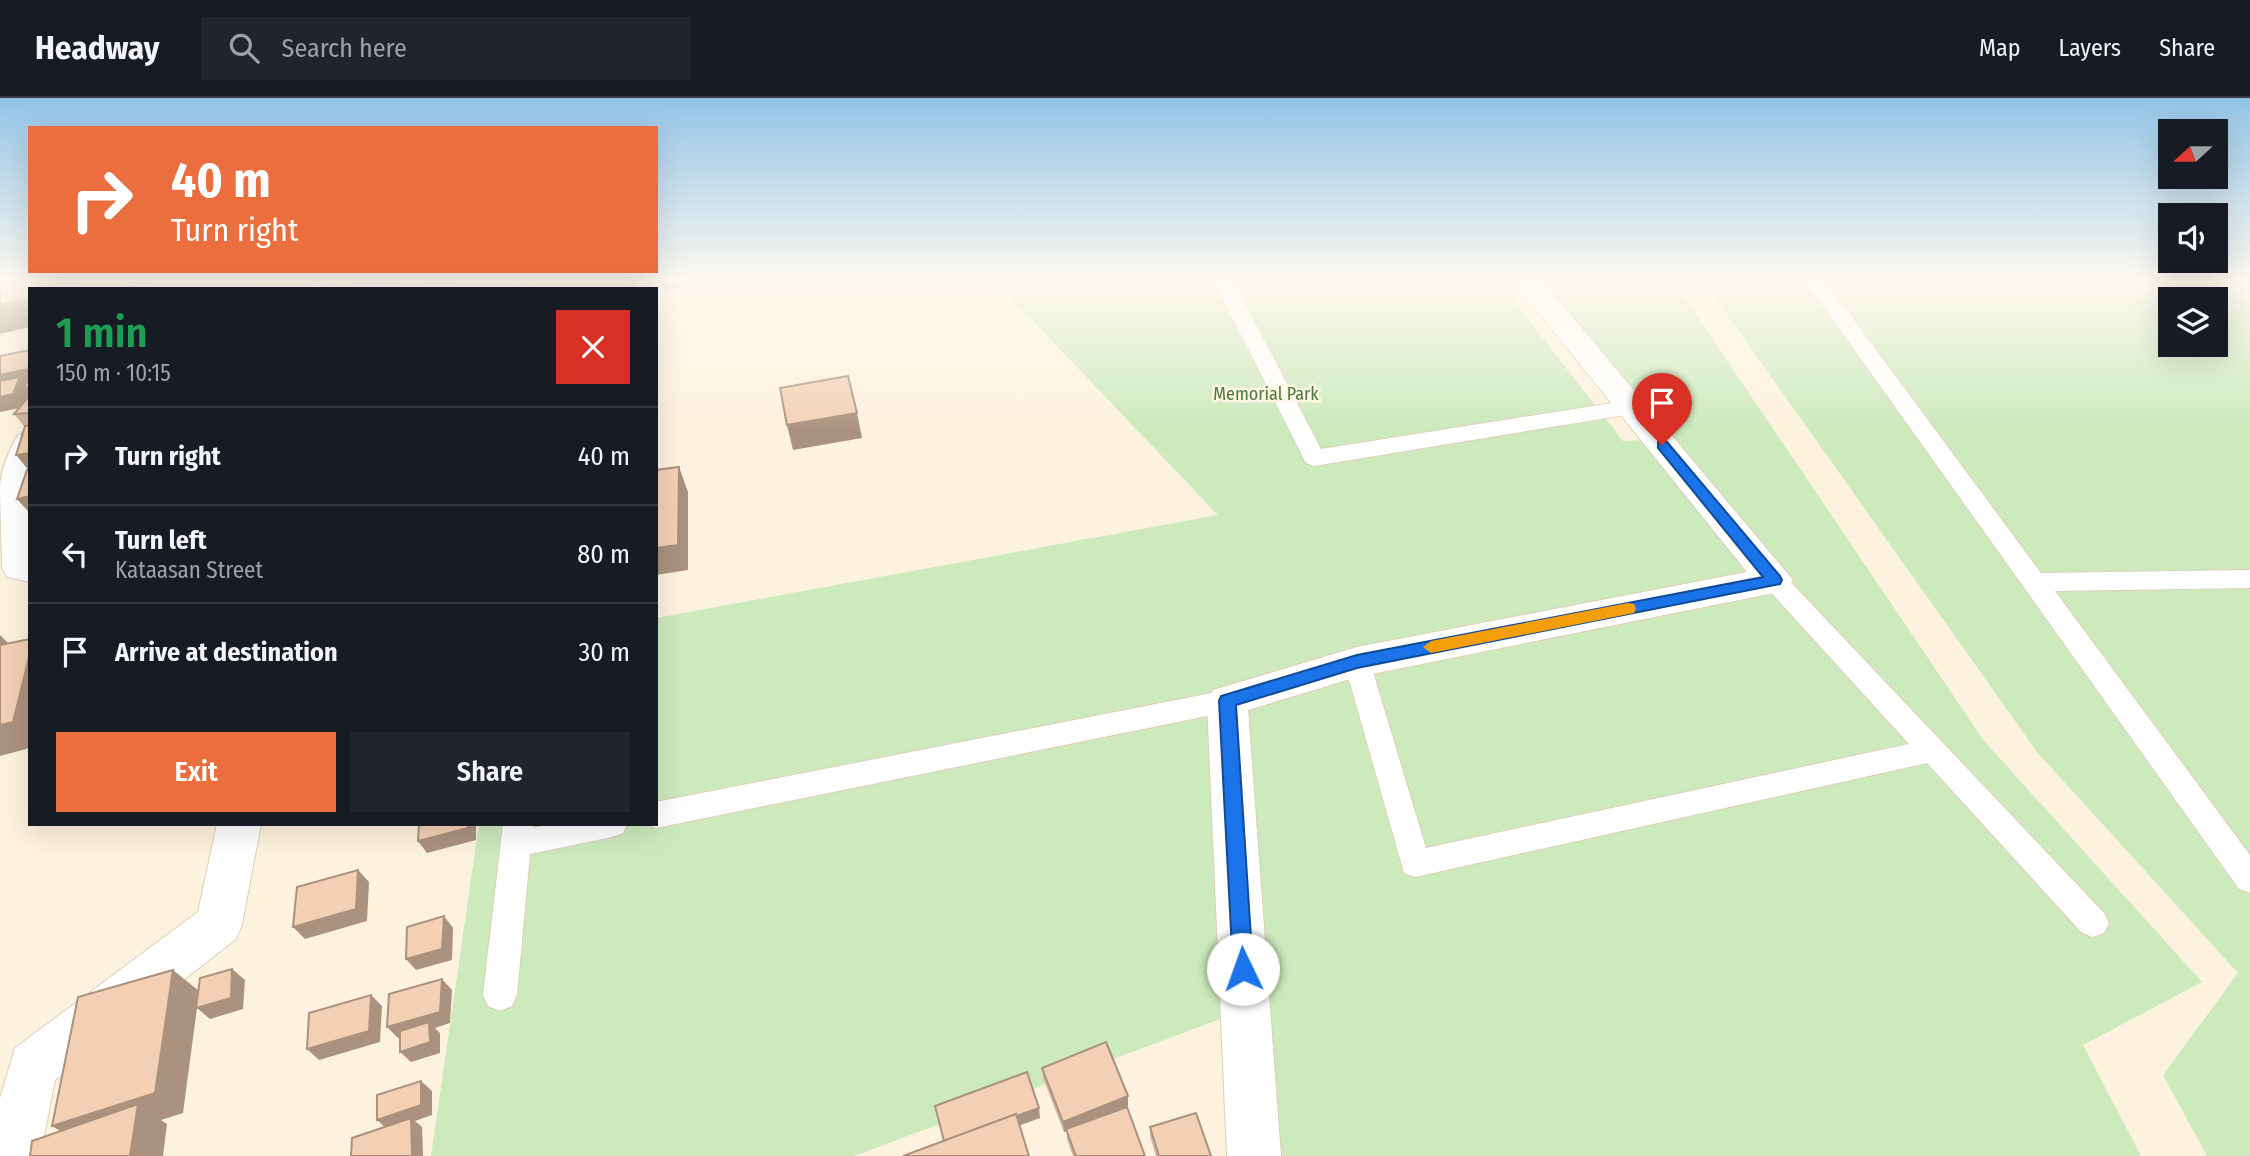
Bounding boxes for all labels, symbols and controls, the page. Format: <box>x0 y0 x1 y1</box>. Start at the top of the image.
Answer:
search box <box>201 17 691 80</box>
text: Headway <box>35 28 159 68</box>
icon: search <box>225 29 263 67</box>
text: Search here <box>281 33 407 64</box>
text: Map <box>1979 34 2021 62</box>
text: Layers <box>2059 34 2121 62</box>
text: Share <box>2159 34 2215 62</box>
north arrow <box>2158 119 2228 189</box>
map controls <box>2158 119 2228 357</box>
text: 40 m <box>171 151 271 210</box>
icon: right <box>56 154 147 245</box>
button: sound <box>2158 203 2228 273</box>
text: Turn right <box>171 211 298 249</box>
button: layers <box>2158 287 2228 357</box>
text: 1 min <box>56 308 147 358</box>
button: close <box>556 310 630 384</box>
text: 150 m · 10:15 <box>56 359 171 387</box>
pin <box>1632 373 1692 445</box>
park label: Memorial Park <box>1213 383 1319 405</box>
icon: arrive <box>1643 384 1681 422</box>
icon: right <box>56 437 94 475</box>
text: Turn right <box>115 441 221 472</box>
text: 40 m <box>578 441 630 472</box>
text: Turn left <box>115 525 207 556</box>
icon: left <box>56 535 94 573</box>
text: 80 m <box>577 539 630 570</box>
text: Kataasan Street <box>115 556 263 584</box>
icon: arrive <box>56 633 94 671</box>
text: Arrive at destination <box>115 637 338 668</box>
text: 30 m <box>579 637 630 668</box>
button: Exit <box>56 732 336 812</box>
button: Share <box>350 732 630 812</box>
position arrow <box>1206 932 1280 1006</box>

